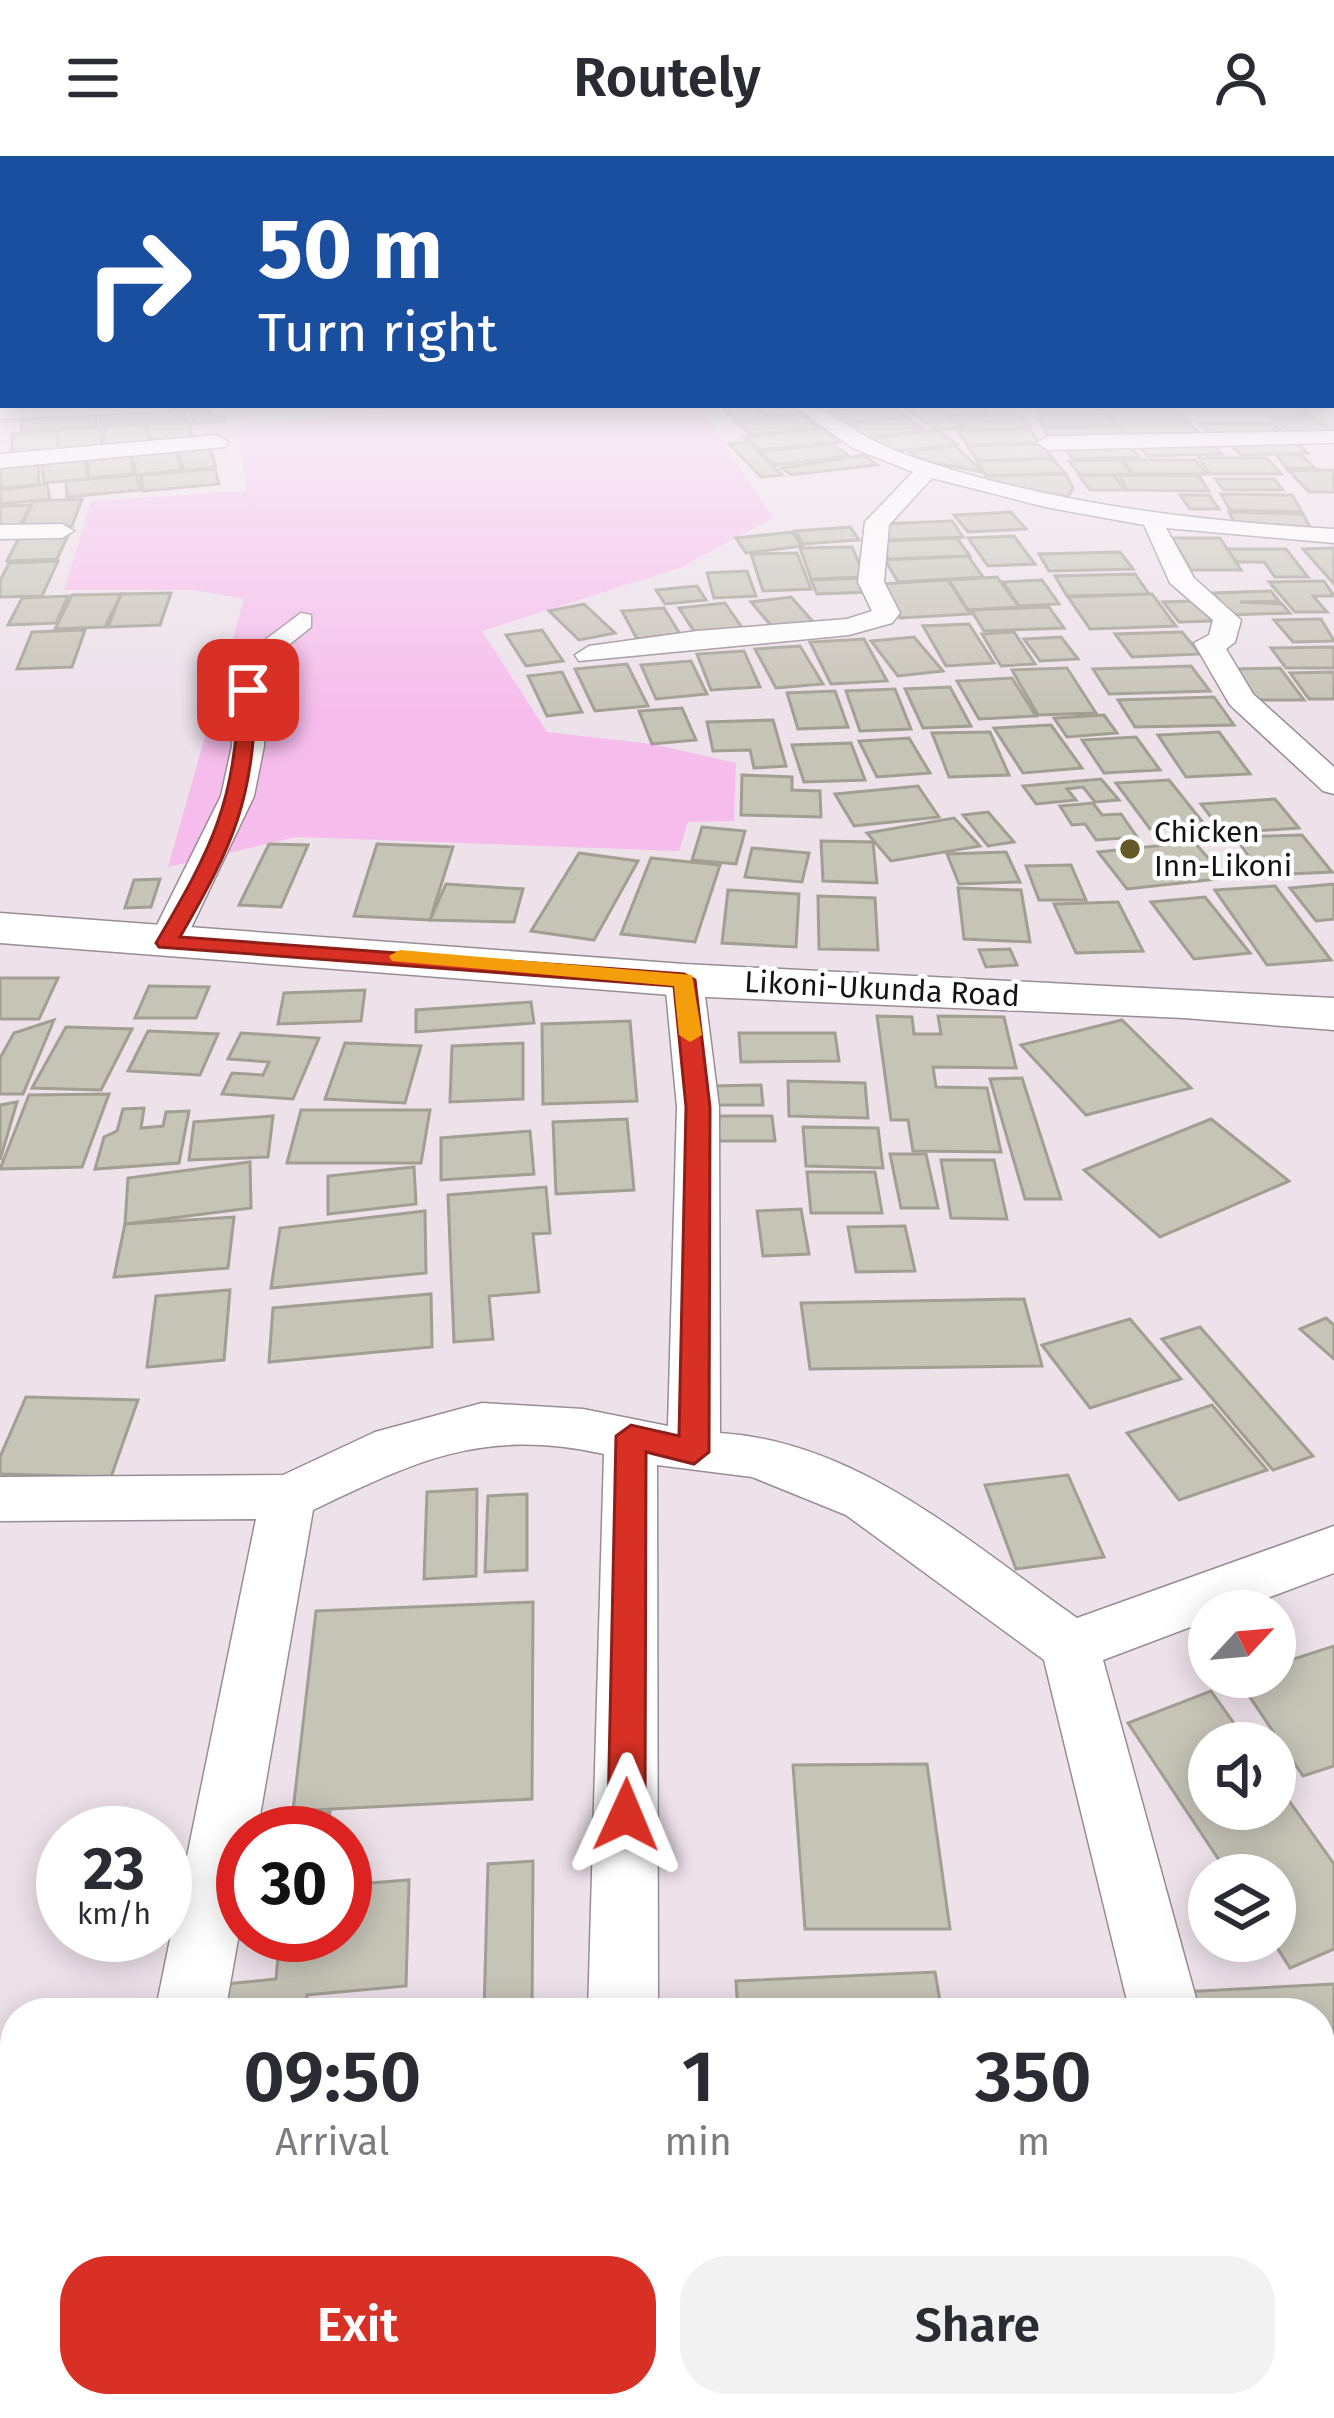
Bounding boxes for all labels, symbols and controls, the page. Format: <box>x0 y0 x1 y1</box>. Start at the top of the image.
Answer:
icon: menu <box>60 45 126 111</box>
icon: person <box>1208 45 1274 111</box>
text: Routely <box>573 46 761 110</box>
text: 50 m <box>258 199 443 300</box>
icon: right <box>60 204 216 360</box>
text: Turn right <box>258 301 497 365</box>
pin <box>197 639 299 741</box>
icon: arrive <box>215 657 281 723</box>
place label: Chicken Inn-Likoni <box>1154 814 1292 884</box>
marker: Chicken Inn-Likoni <box>1117 836 1143 862</box>
street label: Likoni-Ukunda Road <box>743 964 1021 1014</box>
north arrow <box>1188 1590 1296 1698</box>
map controls <box>1188 1590 1296 1962</box>
button: sound <box>1188 1722 1296 1830</box>
position arrow <box>563 1752 689 1878</box>
speed limit sign: 30 <box>216 1806 372 1962</box>
text: 23 <box>83 1833 145 1905</box>
button: layers <box>1188 1854 1296 1962</box>
text: km/h <box>77 1896 151 1932</box>
text: 09:50 <box>243 2034 421 2120</box>
text: 1 <box>682 2034 715 2120</box>
text: 350 <box>975 2034 1092 2120</box>
text: Arrival <box>275 2119 389 2165</box>
text: min <box>665 2119 732 2165</box>
text: m <box>1017 2119 1050 2165</box>
button: Exit <box>60 2256 656 2394</box>
button: Share <box>680 2256 1275 2394</box>

